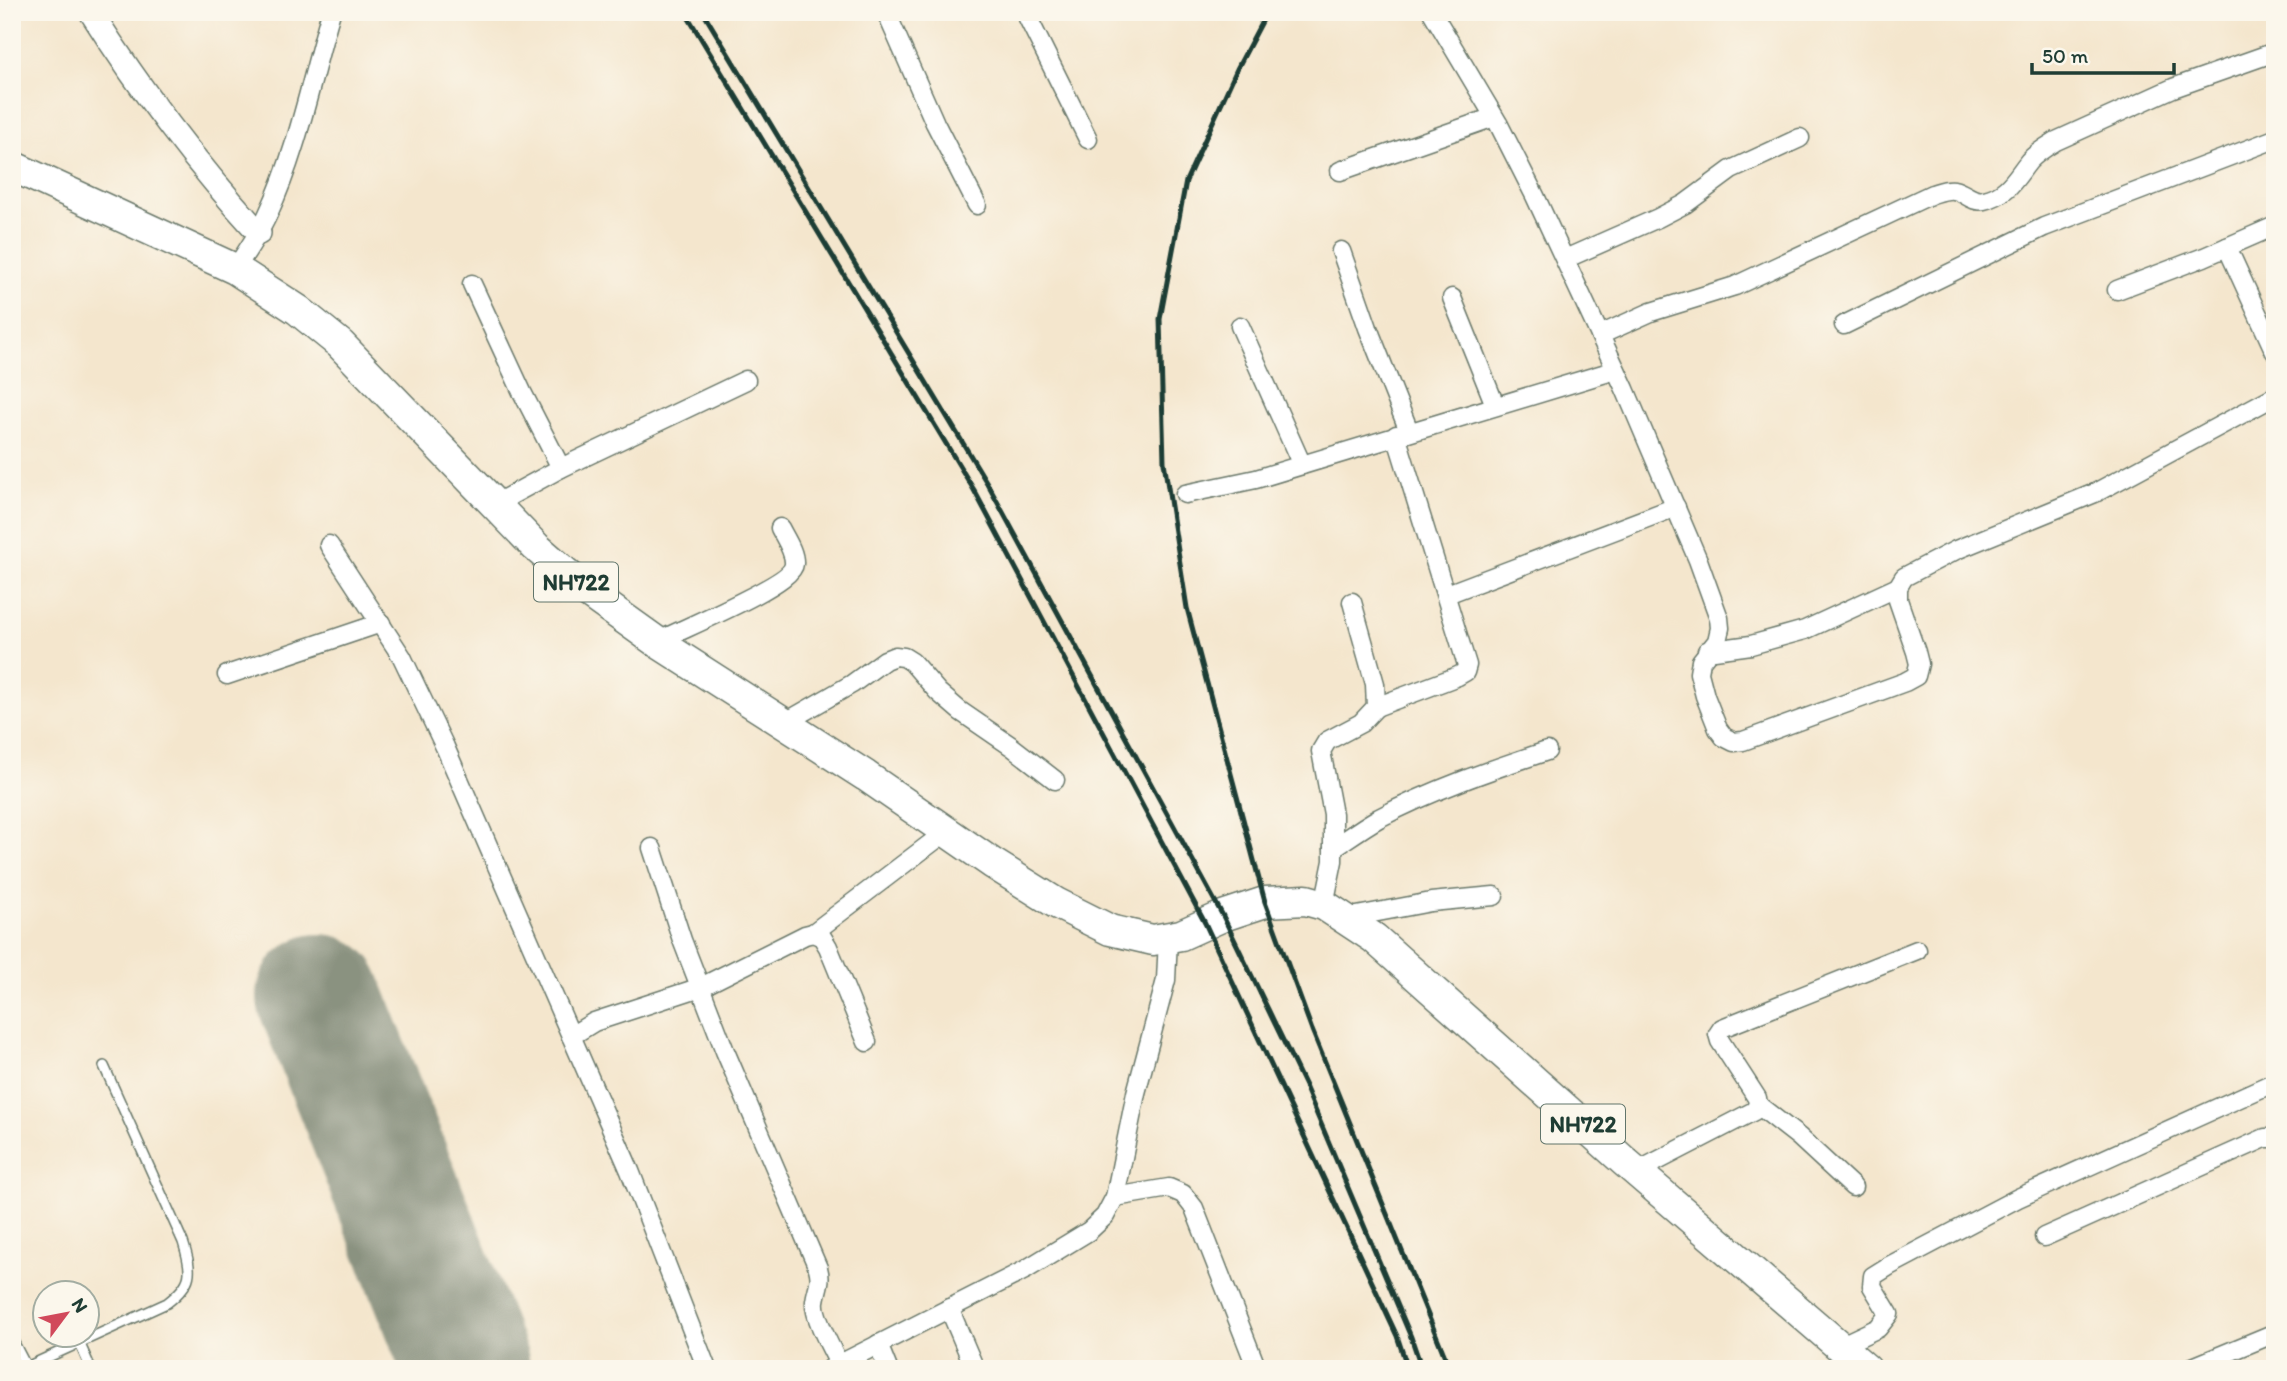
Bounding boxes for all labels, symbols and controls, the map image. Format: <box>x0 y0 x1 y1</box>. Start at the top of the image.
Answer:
scale bar <box>2032 32 2173 76</box>
text: 50 m <box>2042 43 2089 68</box>
road number: NH722 <box>534 562 618 602</box>
road number: NH722 <box>1541 1105 1625 1144</box>
north arrow <box>32 1280 102 1350</box>
text: N <box>67 1294 93 1317</box>

